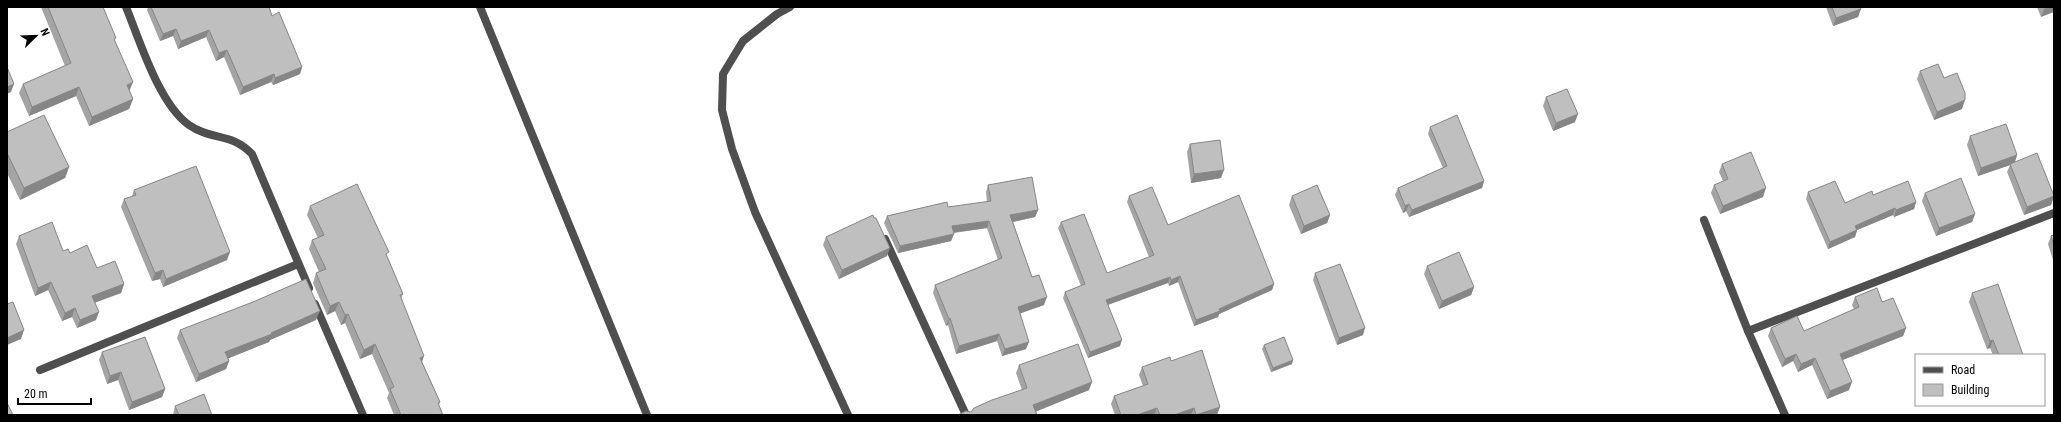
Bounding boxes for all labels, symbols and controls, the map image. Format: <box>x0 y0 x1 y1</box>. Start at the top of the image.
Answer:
north arrow <box>16 16 56 56</box>
text: N <box>37 27 52 38</box>
legend <box>1915 354 2045 406</box>
text: Road <box>1951 363 1975 377</box>
scale bar <box>18 380 91 406</box>
text: Building <box>1951 383 1989 397</box>
text: 20 m <box>24 387 48 401</box>

